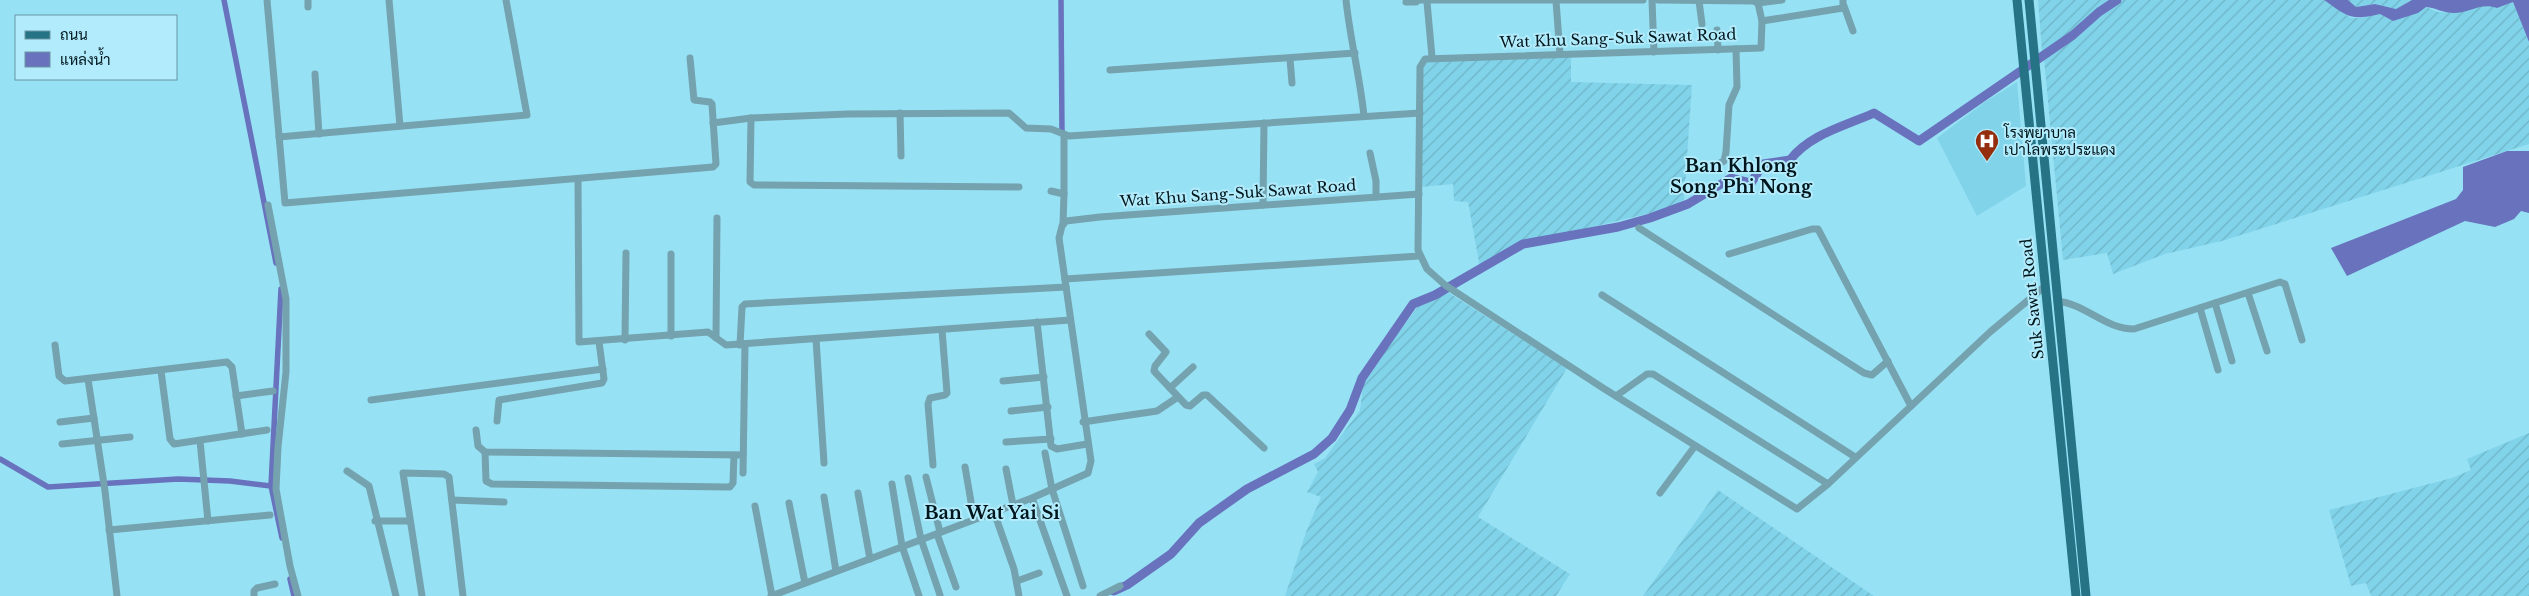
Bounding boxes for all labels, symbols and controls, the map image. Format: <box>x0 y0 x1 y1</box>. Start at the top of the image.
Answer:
legend <box>15 15 178 80</box>
street label: Wat Khu Sang-Suk Sawat Road <box>1498 24 1737 52</box>
text: ถนน <box>60 25 88 44</box>
text: แหล่งน้ำ <box>60 47 111 69</box>
place label: โรงพยาบาล เปาโลพระประแดง <box>2003 123 2116 159</box>
hospital icon: โรงพยาบาล เปาโลพระประแดง <box>1974 128 2000 162</box>
district label: Ban Khlong Song Phi Nong <box>1670 155 1813 198</box>
street label: Wat Khu Sang-Suk Sawat Road <box>1118 175 1357 211</box>
street label: Suk Sawat Road <box>2016 238 2048 360</box>
district label: Ban Wat Yai Si <box>924 502 1060 524</box>

